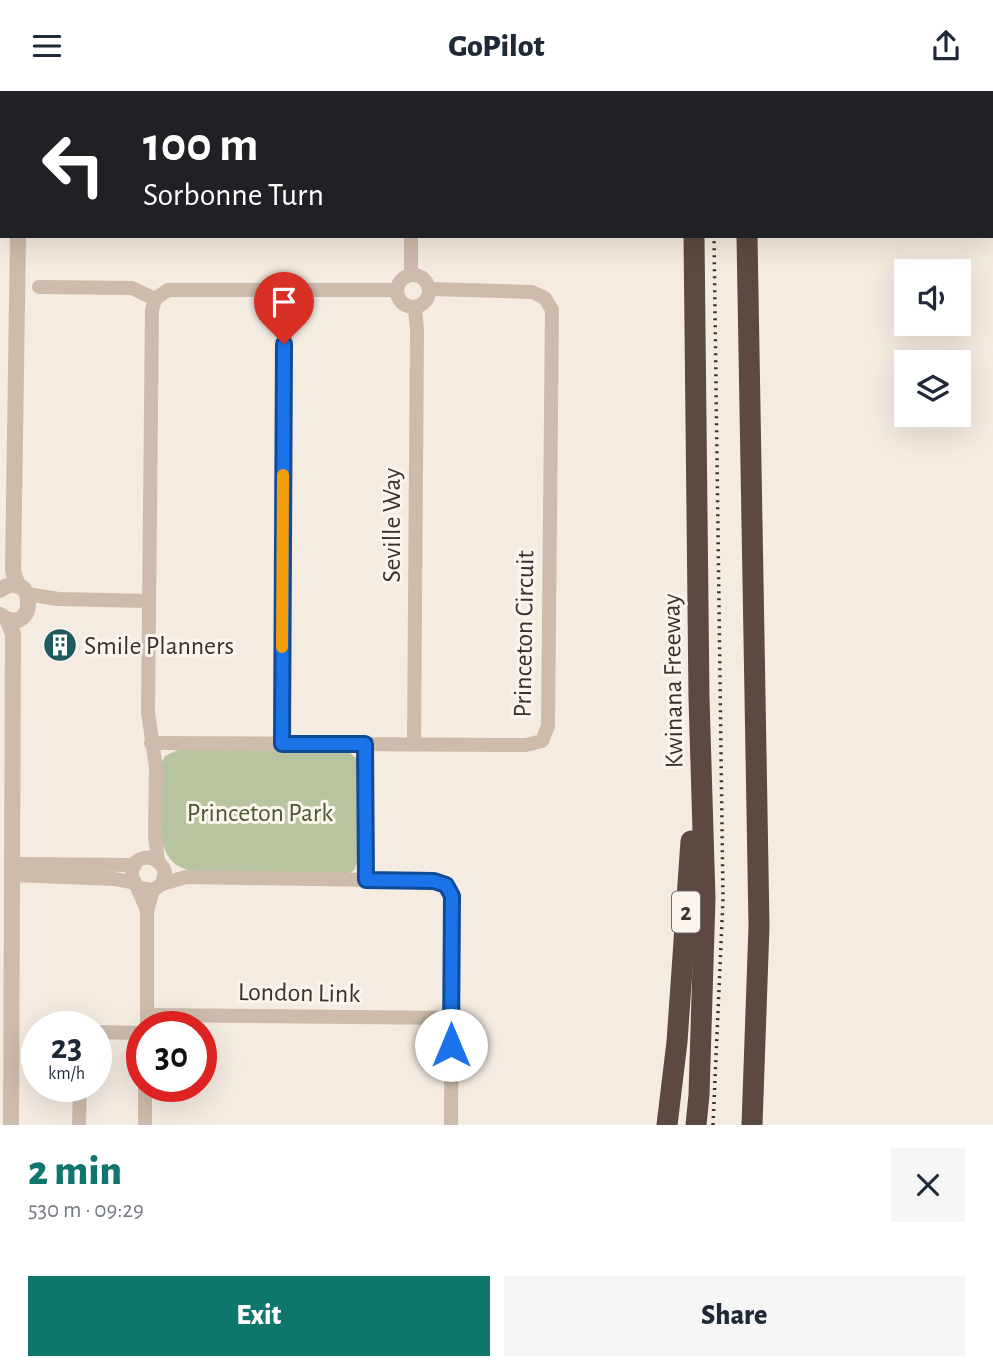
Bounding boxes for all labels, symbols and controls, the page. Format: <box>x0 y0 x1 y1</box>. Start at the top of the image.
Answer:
icon: menu <box>28 27 66 65</box>
icon: share <box>927 27 965 65</box>
text: GoPilot <box>448 30 545 62</box>
icon: left <box>28 119 119 210</box>
text: 100 m <box>143 121 259 170</box>
text: Sorbonne Turn <box>143 179 324 211</box>
map controls <box>894 259 971 427</box>
button: sound <box>894 259 971 336</box>
pin <box>254 272 314 344</box>
icon: arrive <box>265 283 303 321</box>
button: layers <box>894 350 971 427</box>
street label: Seville Way <box>379 468 405 582</box>
street label: Princeton Circuit <box>510 550 538 718</box>
street label: Kwinana Freeway <box>658 593 688 769</box>
building icon: Smile Planners <box>41 626 79 664</box>
place label: Smile Planners <box>84 633 234 659</box>
park label: Princeton Park <box>187 800 333 826</box>
road number: 2 <box>672 891 700 933</box>
street label: London Link <box>238 979 361 1007</box>
position arrow <box>414 1008 488 1082</box>
speed limit sign: 30 <box>126 1011 217 1102</box>
text: 23 <box>51 1030 82 1065</box>
text: km/h <box>48 1065 85 1083</box>
button: close <box>891 1148 965 1222</box>
text: 2 min <box>28 1150 122 1192</box>
text: 530 m · 09:29 <box>28 1199 144 1222</box>
button: Exit <box>28 1276 490 1356</box>
button: Share <box>504 1276 965 1356</box>

